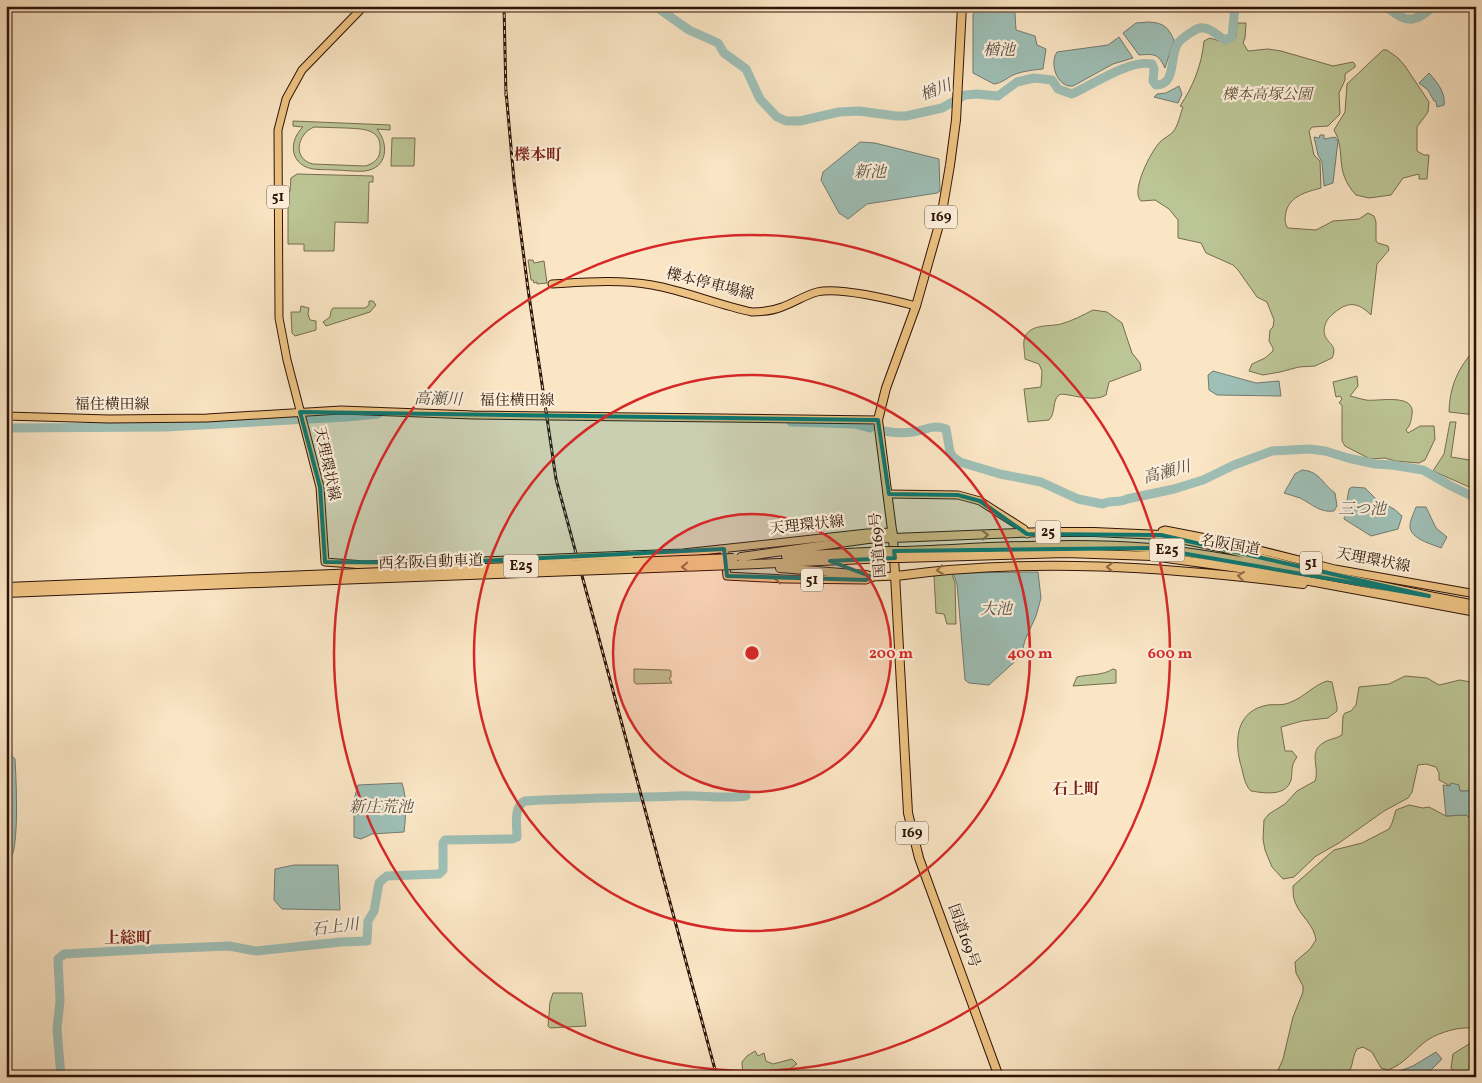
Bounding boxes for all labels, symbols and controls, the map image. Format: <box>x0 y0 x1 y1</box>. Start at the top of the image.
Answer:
water label: 楢池 <box>983 40 1017 62</box>
water label: 楢川 <box>917 74 957 107</box>
park label: 櫟本高塚公園 <box>1222 85 1315 106</box>
district label: 櫟本町 <box>514 145 562 167</box>
water label: 新池 <box>854 162 888 184</box>
road number: 51 <box>267 186 289 208</box>
road number: 169 <box>925 206 957 228</box>
street label: 櫟本停車場線 <box>664 264 756 306</box>
water label: 高瀬川 <box>414 389 464 411</box>
street label: 福住横田線 <box>479 391 555 412</box>
street label: 福住横田線 <box>74 395 150 416</box>
street label: 天理環状線 <box>308 425 344 503</box>
water label: 高瀬川 <box>1141 456 1195 490</box>
water label: 三つ池 <box>1338 499 1388 521</box>
street label: 国道169号 <box>866 511 892 579</box>
street label: 天理環状線 <box>769 512 845 540</box>
road number: 25 <box>1036 520 1060 544</box>
one-way arrow <box>981 529 989 540</box>
street label: 名阪国道 <box>1199 530 1261 562</box>
road number: E25 <box>1150 538 1184 562</box>
street label: 天理環状線 <box>1334 544 1412 578</box>
street label: 西名阪自動車道 <box>378 551 484 575</box>
road number: 51 <box>1300 552 1322 574</box>
road number: E25 <box>504 554 538 578</box>
one-way arrow <box>1106 561 1114 572</box>
one-way arrow <box>681 562 688 572</box>
one-way arrow <box>935 564 943 575</box>
road number: 51 <box>801 568 823 592</box>
one-way arrow <box>1237 572 1246 582</box>
one-way arrow <box>774 573 782 584</box>
water label: 大池 <box>980 599 1014 621</box>
centre of rings <box>743 644 761 662</box>
text: 200 m <box>869 644 913 665</box>
text: 400 m <box>1008 644 1053 665</box>
text: 600 m <box>1148 644 1193 665</box>
district label: 石上町 <box>1052 779 1100 801</box>
water label: 新庄荒池 <box>349 797 415 819</box>
road number: 169 <box>896 821 928 844</box>
street label: 国道169号 <box>942 901 984 971</box>
water label: 石上川 <box>310 914 362 942</box>
district label: 上総町 <box>104 928 152 950</box>

